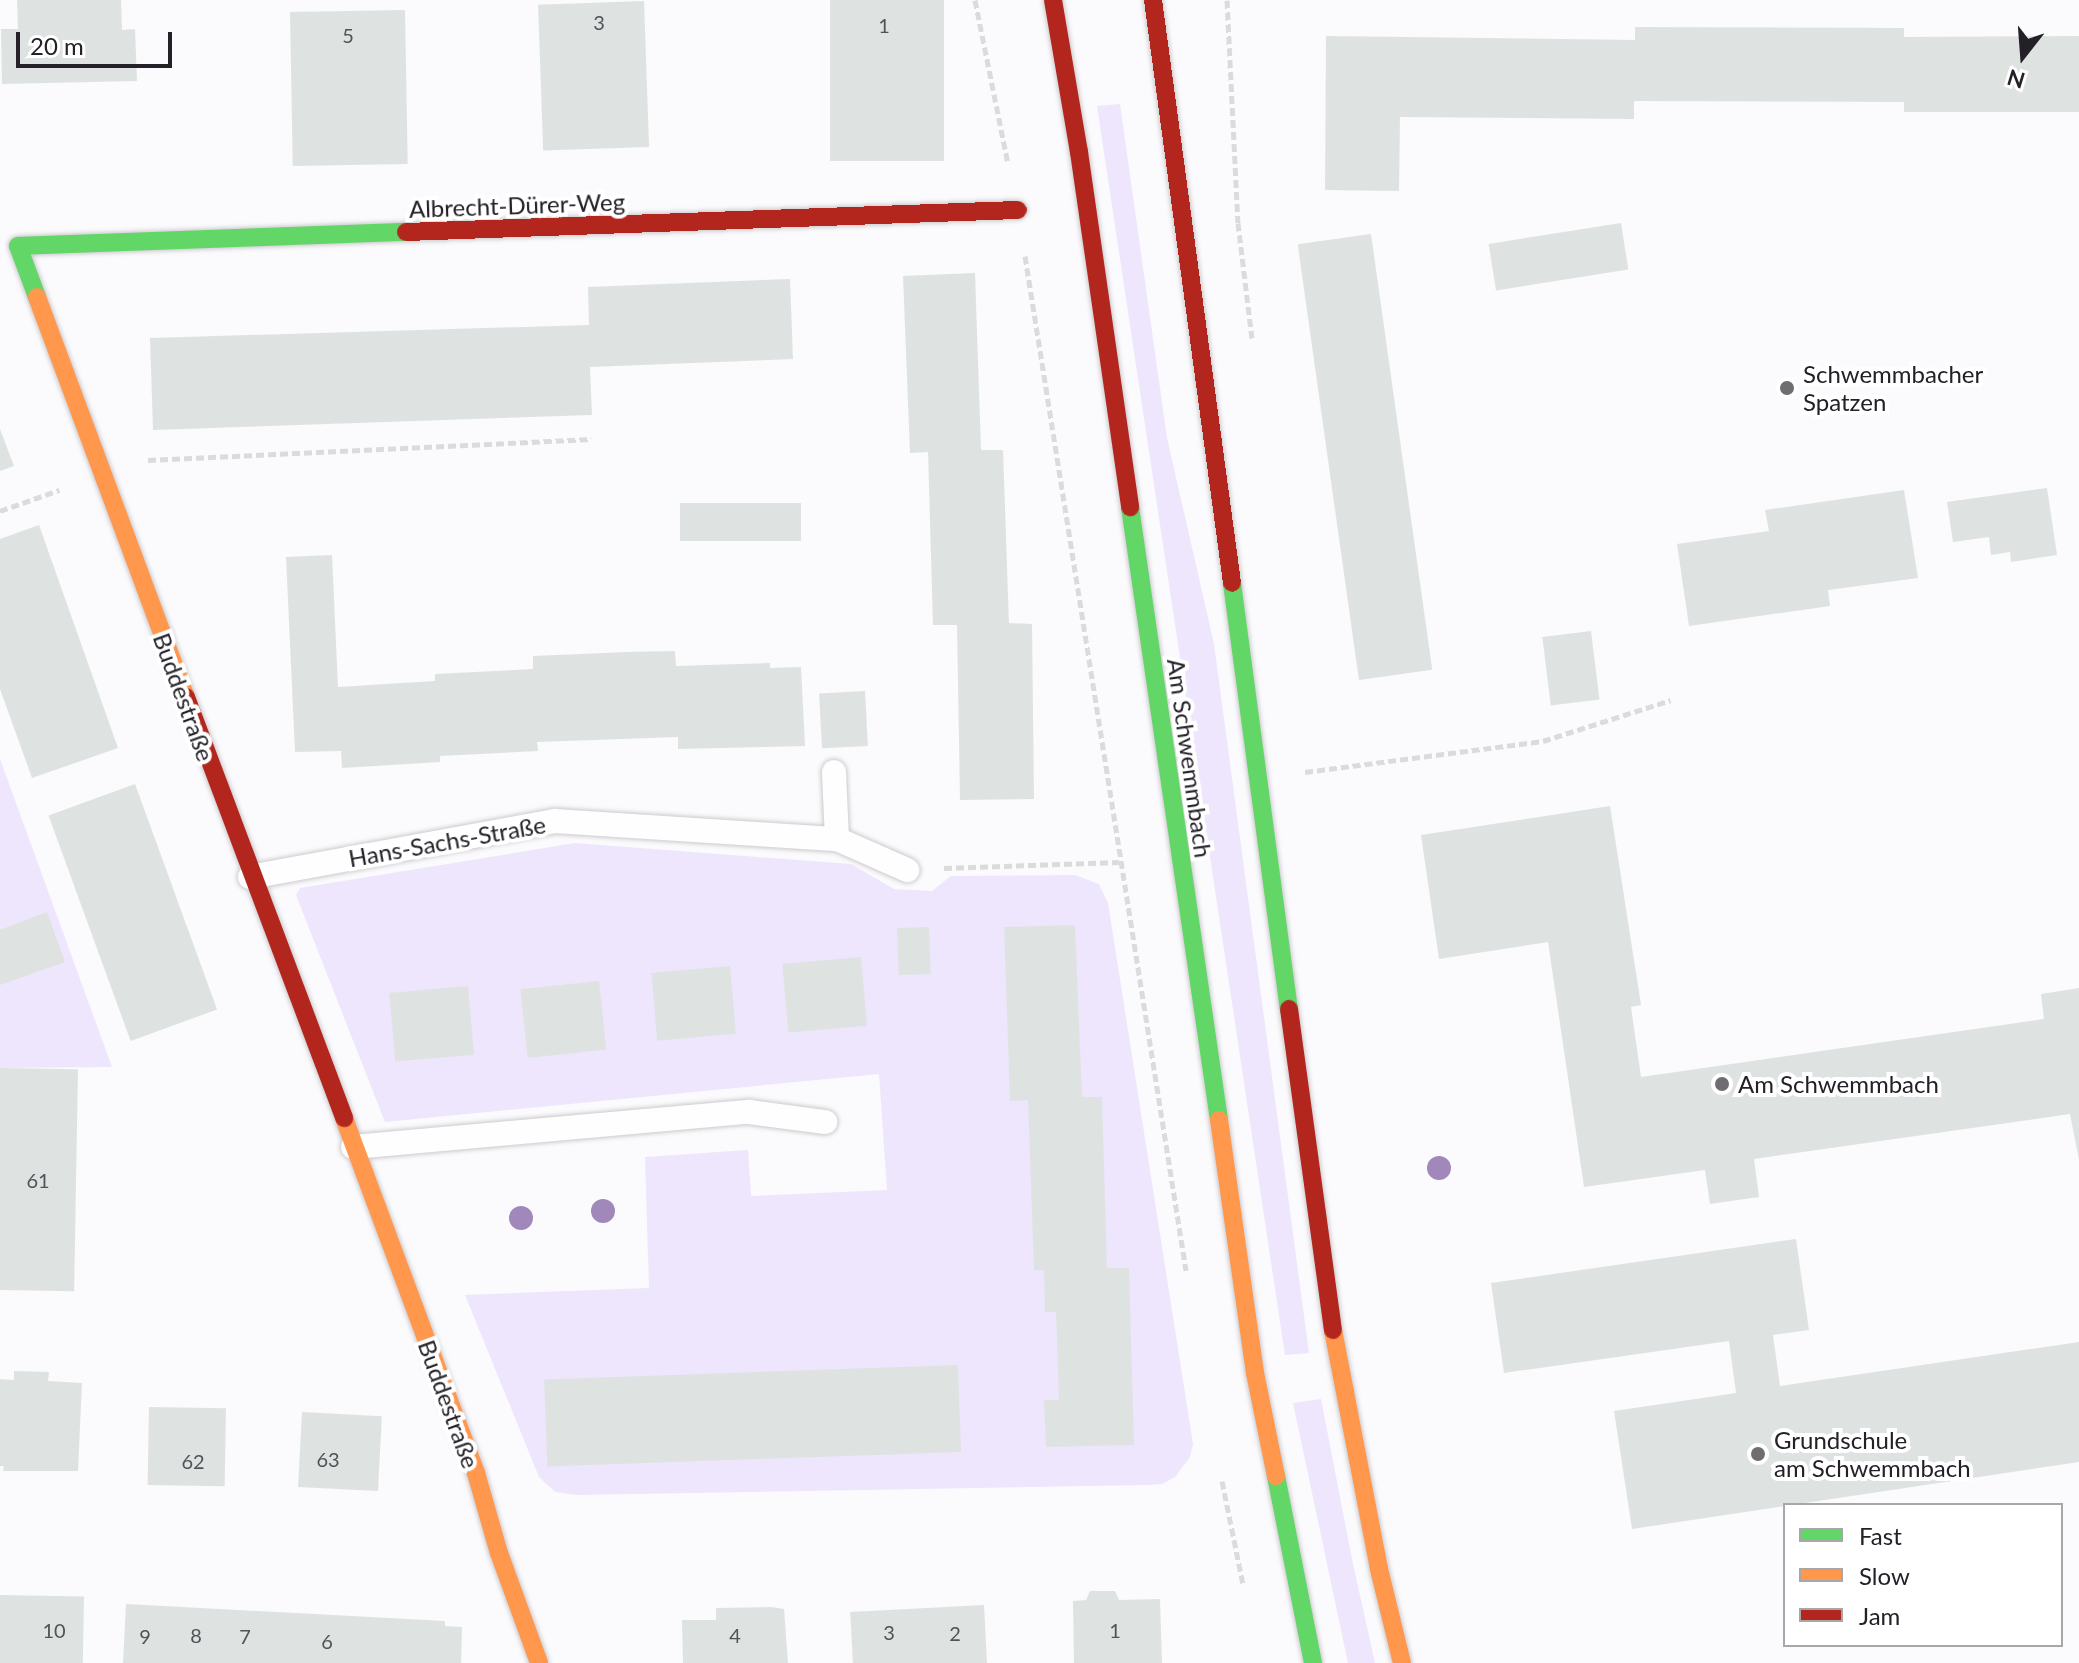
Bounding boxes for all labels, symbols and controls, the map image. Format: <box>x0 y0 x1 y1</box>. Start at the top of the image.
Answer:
house number: 3 <box>593 10 605 34</box>
house number: 1 <box>878 13 890 37</box>
scale bar <box>20 16 176 66</box>
north arrow <box>1983 16 2063 96</box>
house number: 5 <box>342 23 354 47</box>
text: 20 m <box>30 31 84 60</box>
text: N <box>2004 64 2028 95</box>
street label: Albrecht-Dürer-Weg <box>408 187 626 223</box>
place label: Schwemmbacher Spatzen <box>1803 360 1983 416</box>
marker: Schwemmbacher Spatzen <box>1778 379 1796 397</box>
street label: Buddestraße <box>148 629 220 765</box>
street label: Am Schwemmbach <box>1162 657 1218 859</box>
street label: Hans-Sachs-Straße <box>346 809 548 873</box>
place label: Am Schwemmbach <box>1738 1070 1939 1098</box>
marker: Am Schwemmbach <box>1713 1075 1731 1093</box>
house number: 61 <box>26 1168 50 1192</box>
street label: Buddestraße <box>413 1336 485 1472</box>
place label: Grundschule am Schwemmbach <box>1774 1426 1971 1482</box>
marker: Grundschule am Schwemmbach <box>1749 1445 1767 1463</box>
house number: 63 <box>316 1447 340 1471</box>
house number: 62 <box>181 1449 205 1473</box>
legend <box>1783 1503 2063 1647</box>
text: Fast <box>1859 1521 1902 1550</box>
text: Slow <box>1859 1561 1910 1590</box>
text: Jam <box>1859 1601 1900 1630</box>
house number: 10 <box>42 1618 66 1642</box>
house number: 1 <box>1109 1618 1121 1642</box>
house number: 3 <box>883 1620 895 1644</box>
house number: 2 <box>949 1621 961 1645</box>
house number: 8 <box>190 1623 202 1647</box>
house number: 4 <box>729 1623 741 1647</box>
house number: 9 <box>139 1624 151 1648</box>
house number: 7 <box>239 1624 251 1648</box>
house number: 6 <box>321 1629 333 1653</box>

